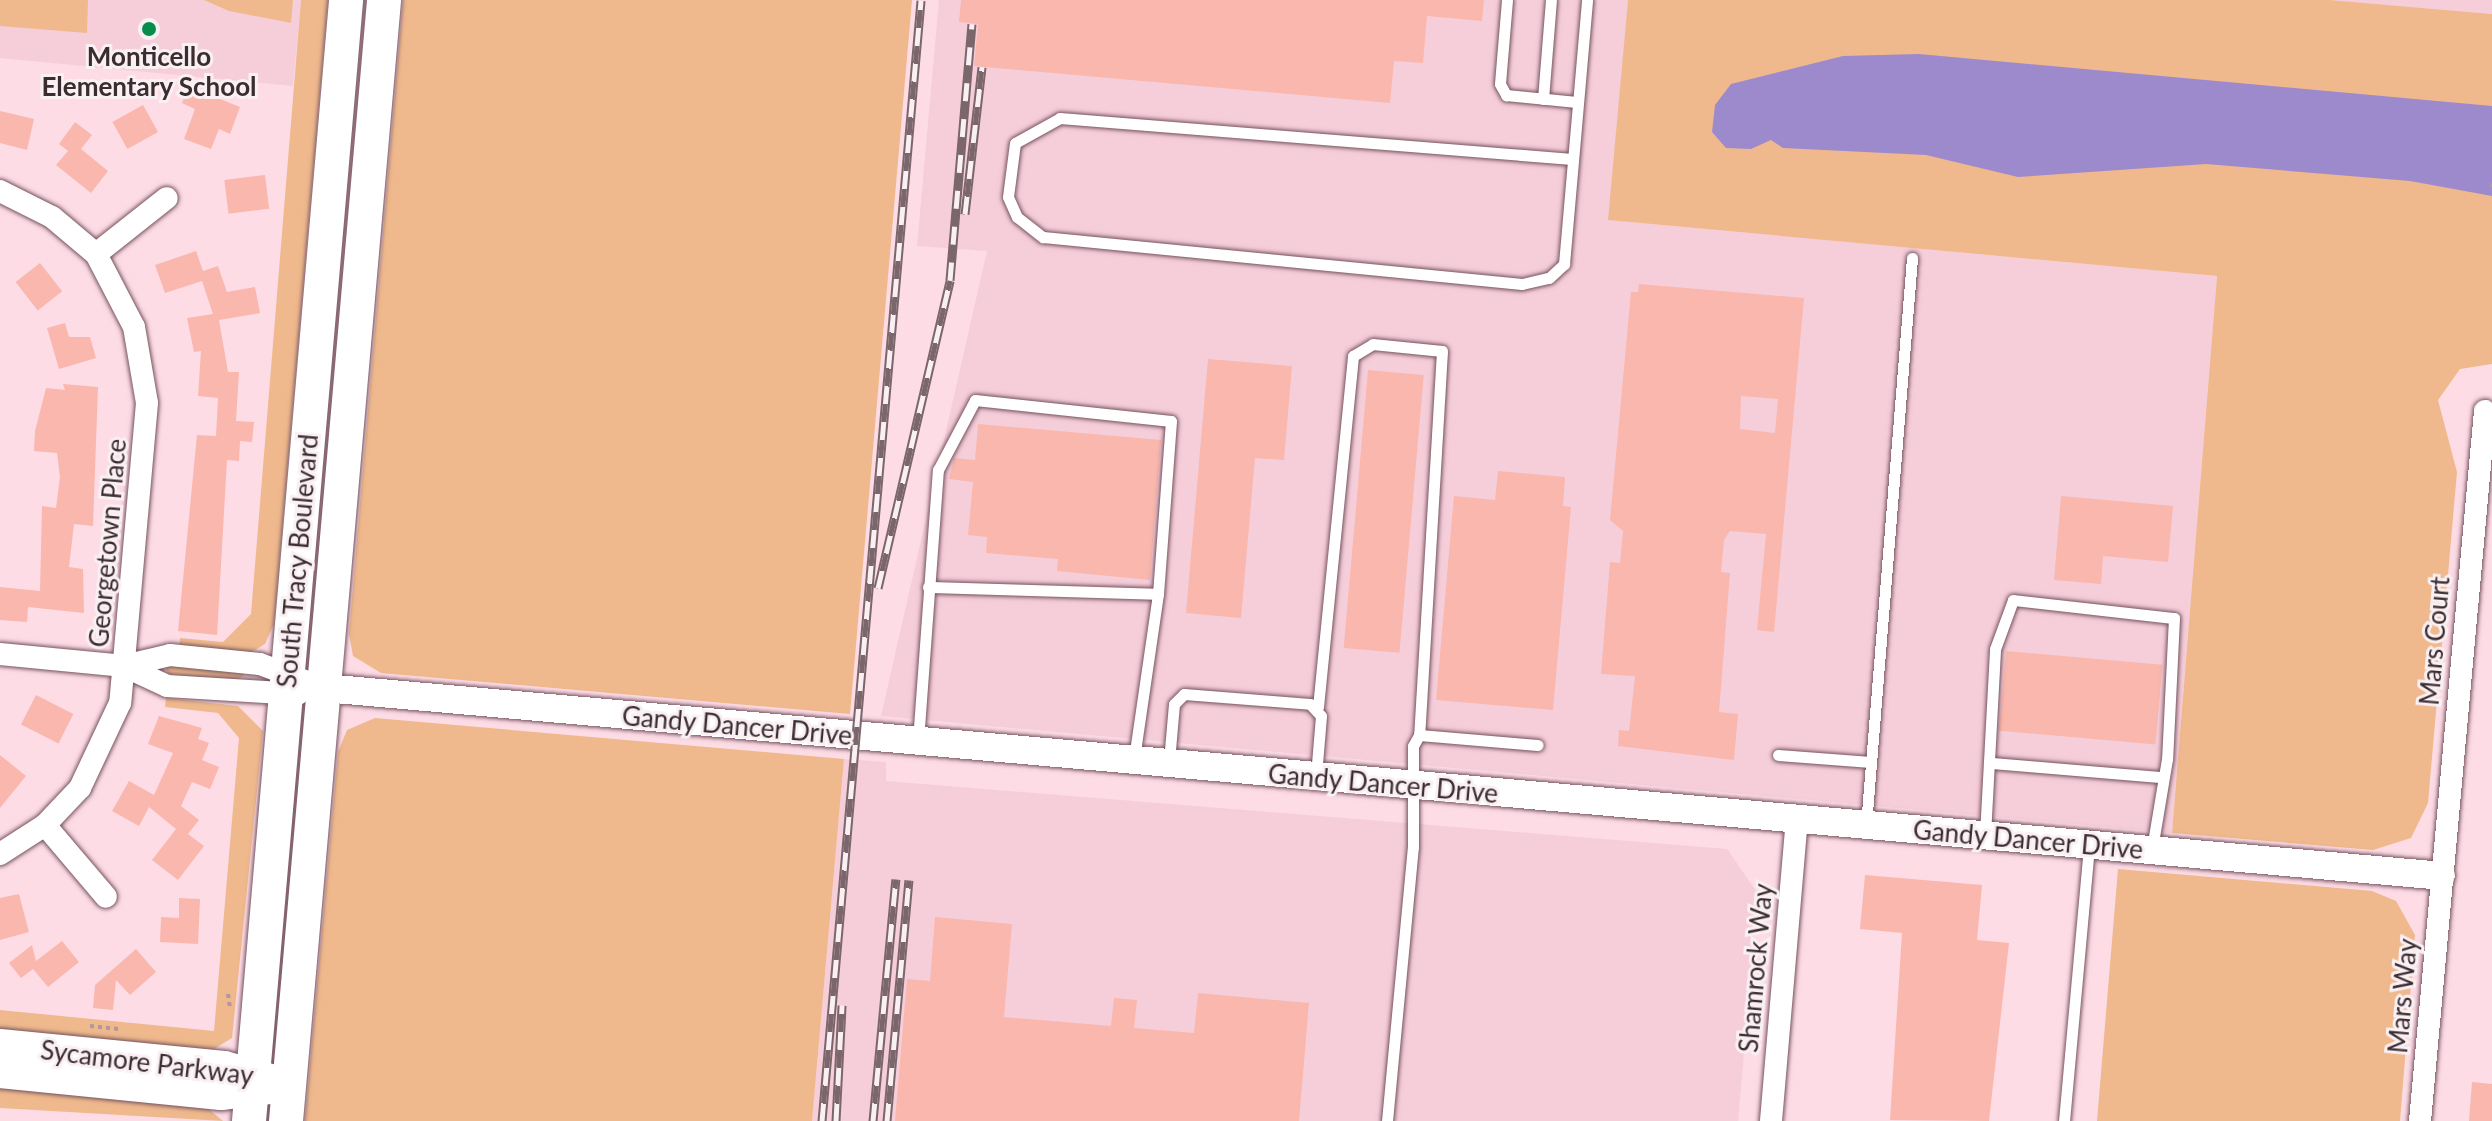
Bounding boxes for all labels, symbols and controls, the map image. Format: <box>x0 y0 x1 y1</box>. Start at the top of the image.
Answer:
marker: Monticello Elementary School <box>140 20 158 38</box>
place label: Monticello Elementary School <box>41 41 257 102</box>
street label: South Tracy Boulevard <box>271 432 325 690</box>
street label: Georgetown Place <box>83 437 133 649</box>
street label: Mars Court <box>2414 575 2456 707</box>
street label: Gandy Dancer Drive <box>620 700 854 752</box>
street label: Gandy Dancer Drive <box>1266 758 1500 810</box>
street label: Gandy Dancer Drive <box>1911 814 2145 866</box>
street label: Shamrock Way <box>1733 882 1779 1054</box>
street label: Mars Way <box>2382 937 2424 1055</box>
street label: Sycamore Parkway <box>39 1034 255 1092</box>

